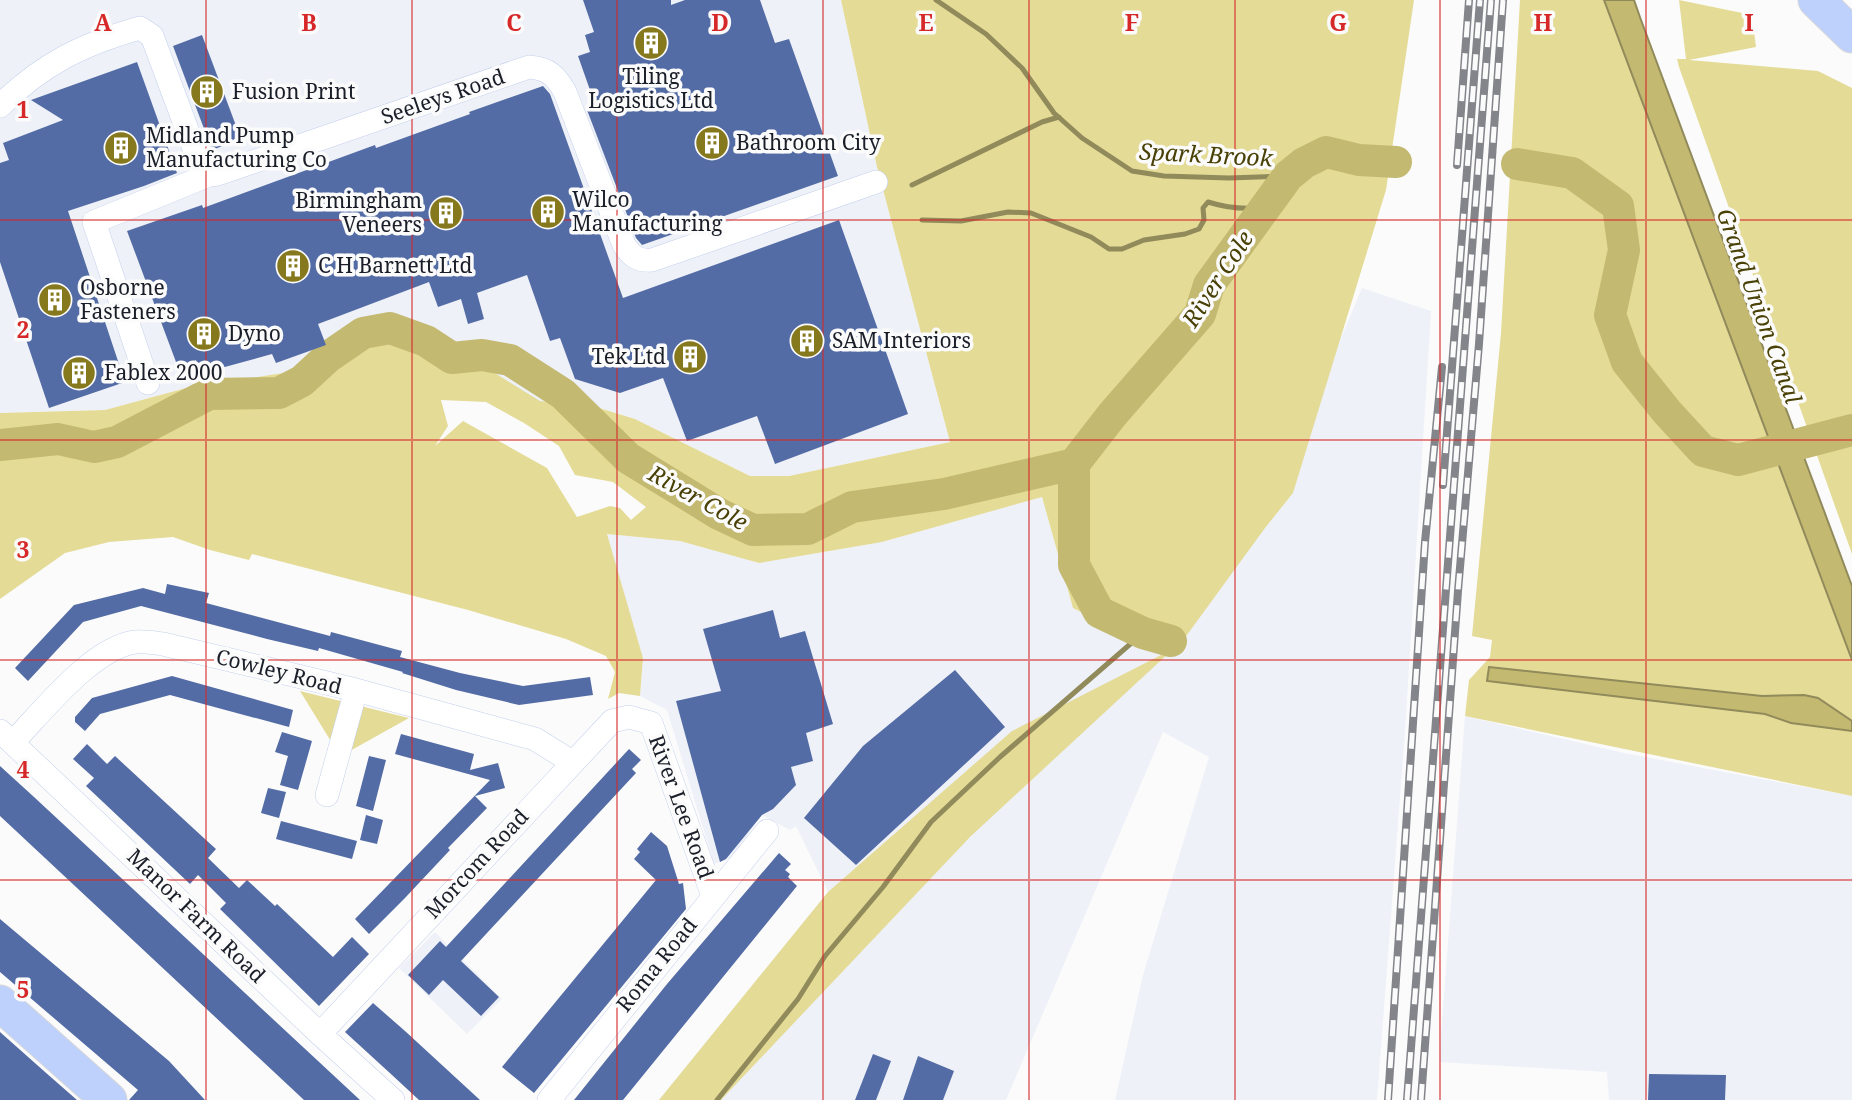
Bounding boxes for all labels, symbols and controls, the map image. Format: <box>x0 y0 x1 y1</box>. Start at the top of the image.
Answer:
text: A <box>94 6 112 38</box>
text: B <box>301 6 317 38</box>
text: C <box>506 6 522 38</box>
text: D <box>711 6 729 38</box>
text: E <box>918 6 934 38</box>
text: F <box>1125 6 1139 38</box>
text: G <box>1329 6 1347 38</box>
text: H <box>1534 6 1553 38</box>
text: I <box>1744 6 1754 38</box>
building icon: Tiling Logistics Ltd <box>632 24 670 62</box>
street label: Seeleys Road <box>377 62 508 130</box>
place label: Tiling Logistics Ltd <box>588 62 714 114</box>
building icon: Fusion Print <box>188 73 226 111</box>
place label: Fusion Print <box>232 77 355 105</box>
text: 1 <box>17 93 30 125</box>
place label: Midland Pump Manufacturing Co <box>146 121 327 173</box>
building icon: Bathroom City <box>693 124 731 162</box>
place label: Bathroom City <box>736 128 881 156</box>
building icon: Midland Pump Manufacturing Co <box>102 129 140 167</box>
water label: Spark Brook <box>1138 135 1275 174</box>
place label: Wilco Manufacturing <box>572 185 723 237</box>
place label: Birmingham Veneers <box>295 186 422 238</box>
building icon: Wilco Manufacturing <box>529 193 567 231</box>
building icon: Birmingham Veneers <box>427 194 465 232</box>
water label: Grand Union Canal <box>1710 204 1810 408</box>
water label: River Cole <box>1174 224 1260 334</box>
building icon: C H Barnett Ltd <box>274 247 312 285</box>
place label: C H Barnett Ltd <box>318 251 472 279</box>
place label: Osborne Fasteners <box>80 273 176 325</box>
building icon: Osborne Fasteners <box>36 281 74 319</box>
text: 2 <box>17 313 30 345</box>
building icon: Dyno <box>185 315 223 353</box>
place label: Dyno <box>228 319 281 347</box>
building icon: SAM Interiors <box>788 322 826 360</box>
place label: SAM Interiors <box>832 326 971 354</box>
building icon: Tek Ltd <box>671 338 709 376</box>
place label: Tek Ltd <box>592 342 666 370</box>
building icon: Fablex 2000 <box>60 354 98 392</box>
place label: Fablex 2000 <box>104 358 223 386</box>
water label: River Cole <box>642 456 754 537</box>
text: 3 <box>17 533 30 565</box>
street label: Cowley Road <box>213 642 345 700</box>
street label: River Lee Road <box>643 731 721 882</box>
text: 4 <box>17 753 30 785</box>
street label: Morcom Road <box>418 802 534 924</box>
street label: Manor Farm Road <box>122 842 272 989</box>
street label: Roma Road <box>610 911 703 1017</box>
text: 5 <box>17 973 30 1005</box>

